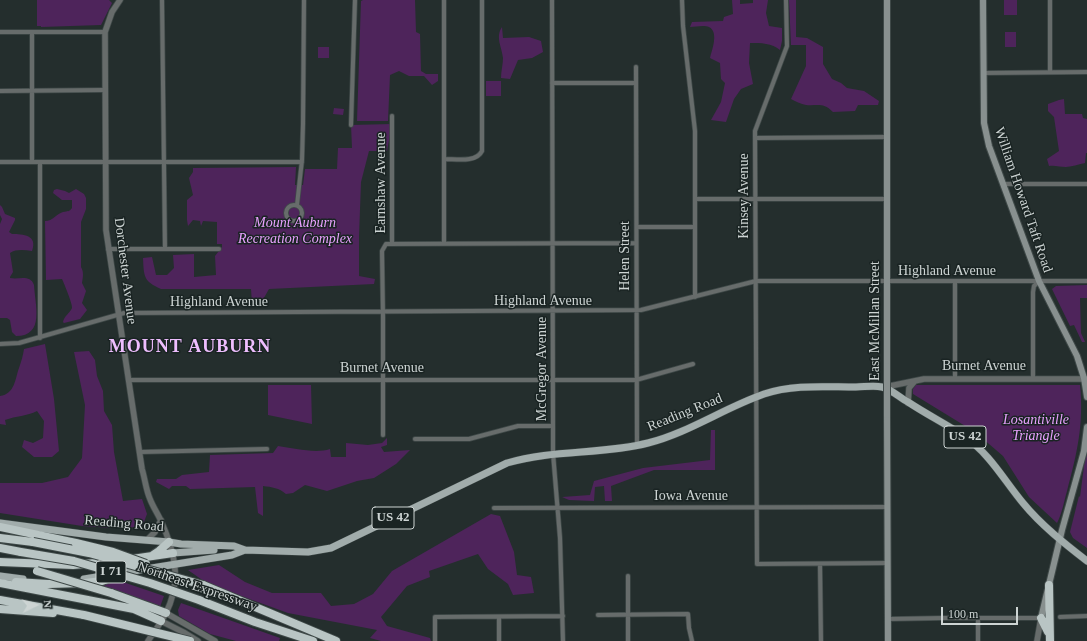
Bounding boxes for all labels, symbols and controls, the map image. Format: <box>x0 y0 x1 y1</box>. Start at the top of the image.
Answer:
street label: William Howard Taft Road <box>990 125 1056 275</box>
street label: Earnshaw Avenue <box>373 132 389 234</box>
street label: Kinsey Avenue <box>736 153 752 239</box>
park label: Mount Auburn Recreation Complex <box>238 215 352 248</box>
street label: Dorchester Avenue <box>110 217 140 325</box>
street label: Helen Street <box>617 221 633 291</box>
street label: East McMillan Street <box>867 261 883 381</box>
street label: Highland Avenue <box>898 263 996 279</box>
street label: Highland Avenue <box>494 293 592 309</box>
street label: Highland Avenue <box>170 294 268 310</box>
street label: McGregor Avenue <box>534 317 550 421</box>
district label: MOUNT AUBURN <box>109 336 271 358</box>
street label: Burnet Avenue <box>942 358 1026 374</box>
street label: Burnet Avenue <box>340 360 424 376</box>
street label: Reading Road <box>645 390 725 436</box>
park label: Losantiville Triangle <box>1003 412 1069 444</box>
road number: US 42 <box>944 426 986 448</box>
street label: Iowa Avenue <box>654 488 728 504</box>
road number: US 42 <box>372 507 414 529</box>
street label: Reading Road <box>84 512 164 536</box>
street label: Northeast Expressway <box>135 559 259 615</box>
road number: I 71 <box>96 561 126 583</box>
north arrow <box>16 585 56 625</box>
text: N <box>42 599 54 608</box>
scale bar <box>943 599 1020 625</box>
text: 100 m <box>948 607 978 621</box>

